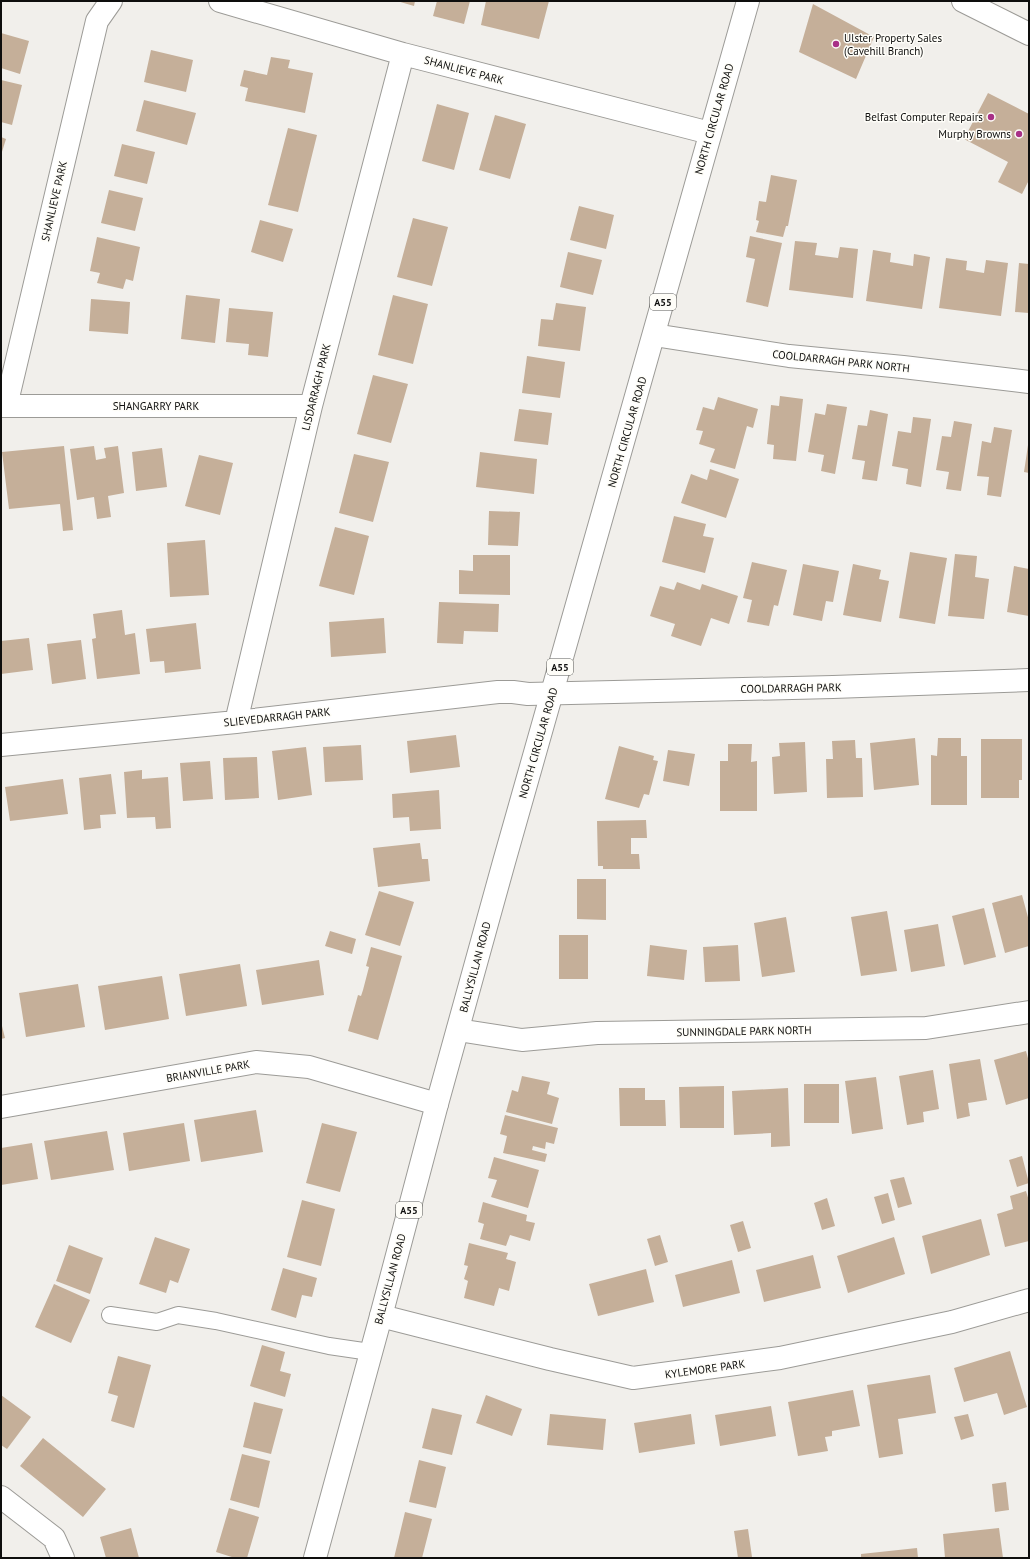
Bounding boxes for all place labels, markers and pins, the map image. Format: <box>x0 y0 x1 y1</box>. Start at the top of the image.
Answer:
place label: Ulster Property Sales (Cavehill Branch) <box>844 31 942 58</box>
marker: Ulster Property Sales (Cavehill Branch) <box>831 39 841 49</box>
place label: Belfast Computer Repairs <box>865 110 983 124</box>
marker: Belfast Computer Repairs <box>986 112 996 122</box>
place label: Murphy Browns <box>938 127 1011 141</box>
marker: Murphy Browns <box>1014 129 1024 139</box>

